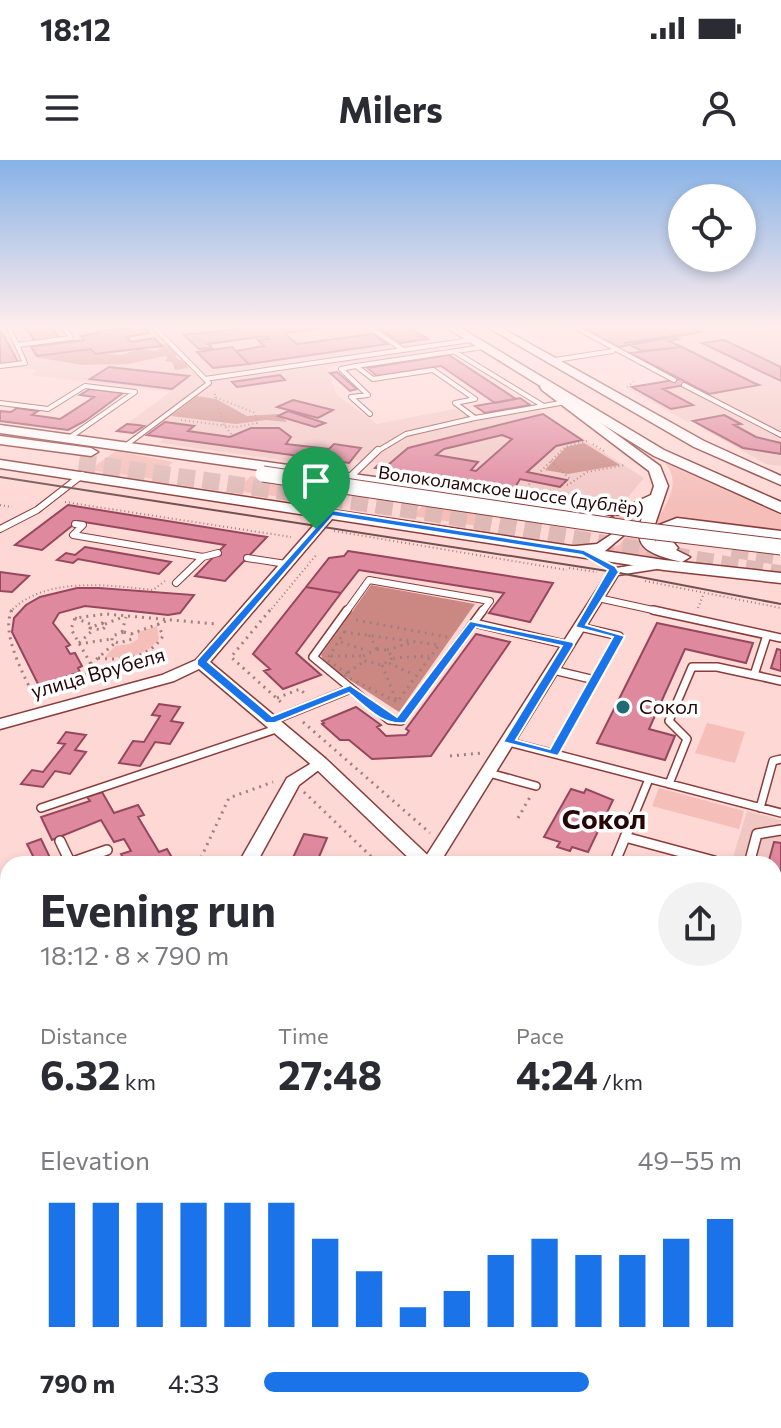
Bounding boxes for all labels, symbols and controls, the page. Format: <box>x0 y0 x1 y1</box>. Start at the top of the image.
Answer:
text: 18:12 <box>40 10 111 47</box>
icon: menu <box>40 86 84 130</box>
text: Milers <box>338 86 443 130</box>
icon: person <box>697 86 741 130</box>
map controls <box>668 184 756 272</box>
button: locate <box>668 184 756 272</box>
pin <box>282 447 350 529</box>
icon: arrive <box>294 459 338 503</box>
street label: Волоколамское шоссе (дублёр) <box>377 460 645 520</box>
street label: улица Врубеля <box>28 641 167 703</box>
place label: Сокол <box>639 694 698 718</box>
marker: Сокол <box>614 698 632 716</box>
district label: Сокол <box>562 801 646 835</box>
text: Evening run <box>40 882 276 936</box>
button: share <box>658 882 742 966</box>
text: 18:12 · 8 × 790 m <box>40 939 229 970</box>
text: Distance <box>40 1022 127 1049</box>
text: Time <box>278 1022 329 1049</box>
text: Pace <box>516 1022 564 1049</box>
text: 6.32 <box>40 1049 121 1098</box>
text: 27:48 <box>278 1049 382 1098</box>
text: 4:24 <box>516 1049 598 1098</box>
text: km <box>121 1068 156 1095</box>
text: /km <box>598 1068 643 1095</box>
text: Elevation <box>40 1144 150 1175</box>
text: 49–55 m <box>638 1144 742 1175</box>
text: 790 m <box>40 1367 115 1398</box>
text: 4:33 <box>168 1367 219 1398</box>

